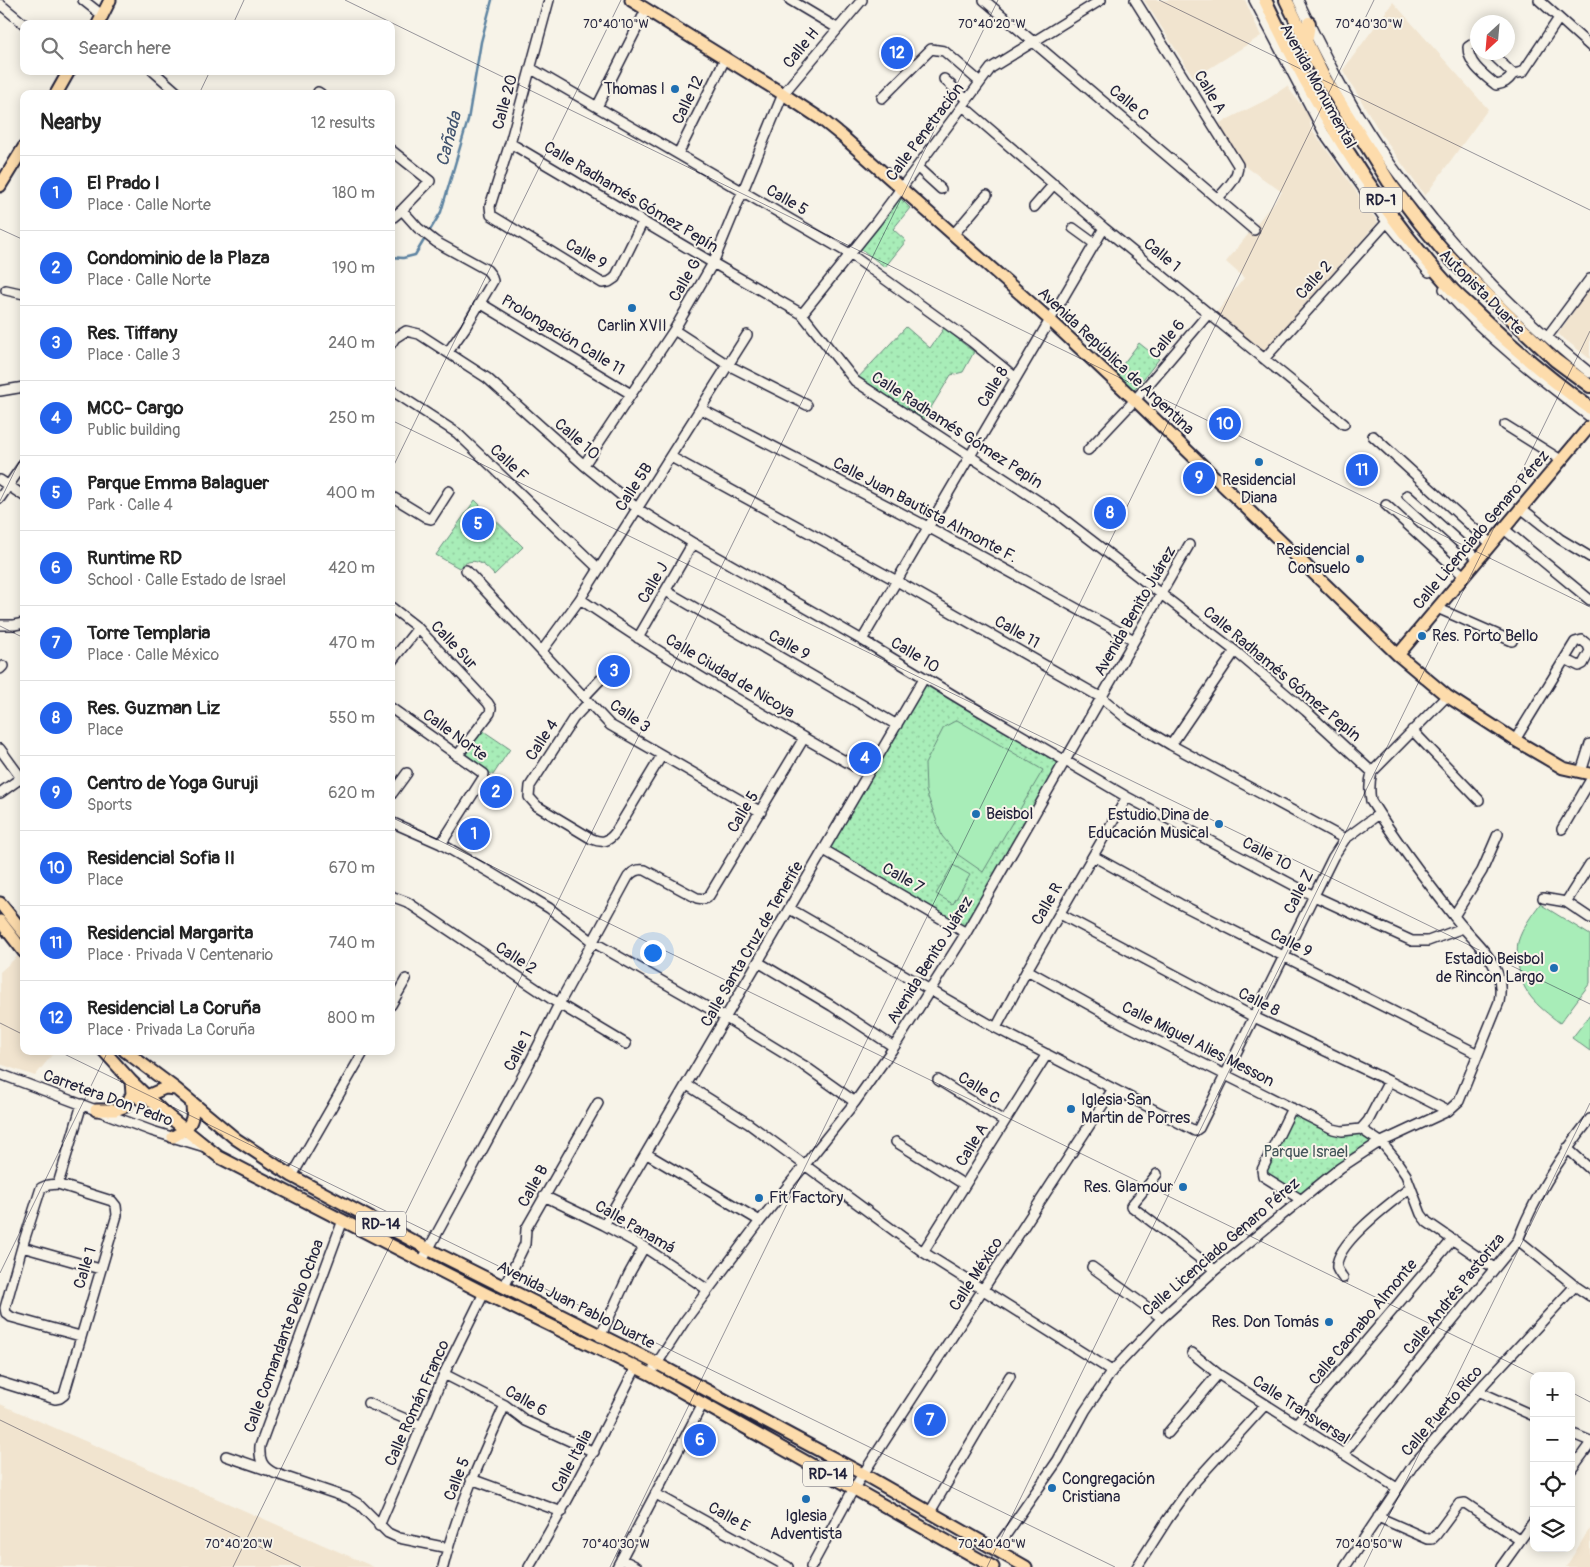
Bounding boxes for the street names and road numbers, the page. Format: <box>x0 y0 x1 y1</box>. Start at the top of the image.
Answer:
street label: Avenida Monumental <box>1275 20 1361 152</box>
street label: Calle H <box>779 24 823 72</box>
street label: Calle A <box>1189 67 1231 117</box>
street label: Calle 20 <box>488 72 522 132</box>
street label: Calle 12 <box>668 72 708 128</box>
street label: Calle Penetración <box>881 79 969 185</box>
street label: Calle C <box>1105 81 1153 126</box>
street label: Calle Radhamés Gómez Pepín <box>540 137 722 257</box>
street label: Calle 5 <box>763 180 811 220</box>
road number: RD-1 <box>1360 188 1402 212</box>
street label: Calle 9 <box>562 234 610 274</box>
street label: Calle 1 <box>1139 234 1185 276</box>
street label: Autopista Duarte <box>1435 245 1529 339</box>
street label: Calle G <box>665 255 705 305</box>
street label: Calle 2 <box>1291 256 1337 303</box>
street label: Avenida República de Argentina <box>1033 283 1199 439</box>
street label: Prolongación Calle 11 <box>498 290 628 380</box>
street label: Calle 6 <box>1145 315 1189 363</box>
street label: Calle 8 <box>973 363 1013 411</box>
street label: Calle Radhamés Gómez Pepín <box>868 367 1046 493</box>
street label: Calle 10 <box>550 414 604 464</box>
street label: Calle F <box>486 440 533 486</box>
street label: Calle Licenciado Genaro Pérez <box>1408 446 1554 614</box>
street label: Calle Juan Bautista Almonte F. <box>829 453 1021 567</box>
street label: Calle 5B <box>611 459 657 515</box>
street label: Avenida Benito Juárez <box>1090 542 1180 680</box>
street label: Calle J <box>633 559 673 607</box>
street label: Calle Radhamés Gómez Pepín <box>1199 602 1365 746</box>
street label: Calle 11 <box>991 611 1043 653</box>
street label: Calle Sur <box>426 616 482 674</box>
street label: Calle 9 <box>765 625 813 665</box>
street label: Calle Ciudad de Nicoya <box>662 629 798 723</box>
street label: Calle 10 <box>887 633 943 677</box>
street label: Calle 3 <box>606 695 654 737</box>
street label: Calle Norte <box>418 705 492 765</box>
street label: Calle 4 <box>521 715 563 765</box>
street label: Calle 5 <box>723 788 763 836</box>
street label: Calle 10 <box>1239 833 1295 875</box>
street label: Calle Santa Cruz de Tenerife <box>696 857 808 1030</box>
street label: Calle 7 <box>879 858 928 898</box>
street label: Calle Z <box>1279 866 1319 918</box>
street label: Calle R <box>1027 879 1067 929</box>
street label: Avenida Benito Juárez <box>883 892 977 1028</box>
street label: Calle 9 <box>1267 924 1315 962</box>
street label: Calle 2 <box>492 937 540 979</box>
street label: Calle 8 <box>1235 983 1283 1021</box>
street label: Calle Miguel Alies Messon <box>1118 997 1278 1091</box>
street label: Calle 1 <box>499 1028 537 1074</box>
street label: Carretera Don Pedro <box>40 1065 176 1131</box>
street label: Calle C <box>954 1067 1004 1109</box>
street label: Calle A <box>951 1120 993 1170</box>
street label: Calle B <box>513 1161 553 1211</box>
street label: Calle Licenciado Genaro Pérez <box>1138 1173 1304 1321</box>
street label: Calle Panamá <box>591 1196 679 1258</box>
road number: RD-14 <box>356 1212 406 1236</box>
street label: Calle Andrés Pastoriza <box>1399 1229 1509 1359</box>
street label: Calle México <box>945 1233 1007 1315</box>
street label: Calle Comandante Delio Ochoa <box>240 1237 328 1435</box>
street label: Calle 1 <box>69 1245 101 1291</box>
street label: Calle Caonabo Almonte <box>1304 1255 1422 1389</box>
street label: Avenida Juan Pablo Duarte <box>494 1256 658 1354</box>
street label: Calle Román Franco <box>380 1336 454 1469</box>
street label: Calle Puerto Rico <box>1397 1361 1487 1461</box>
street label: Calle Transversal <box>1248 1371 1354 1449</box>
street label: Calle 6 <box>501 1381 551 1421</box>
street label: Calle Italia <box>547 1426 597 1496</box>
street label: Calle 5 <box>440 1454 474 1504</box>
road number: RD-14 <box>803 1462 853 1486</box>
street label: Calle E <box>705 1497 753 1537</box>

